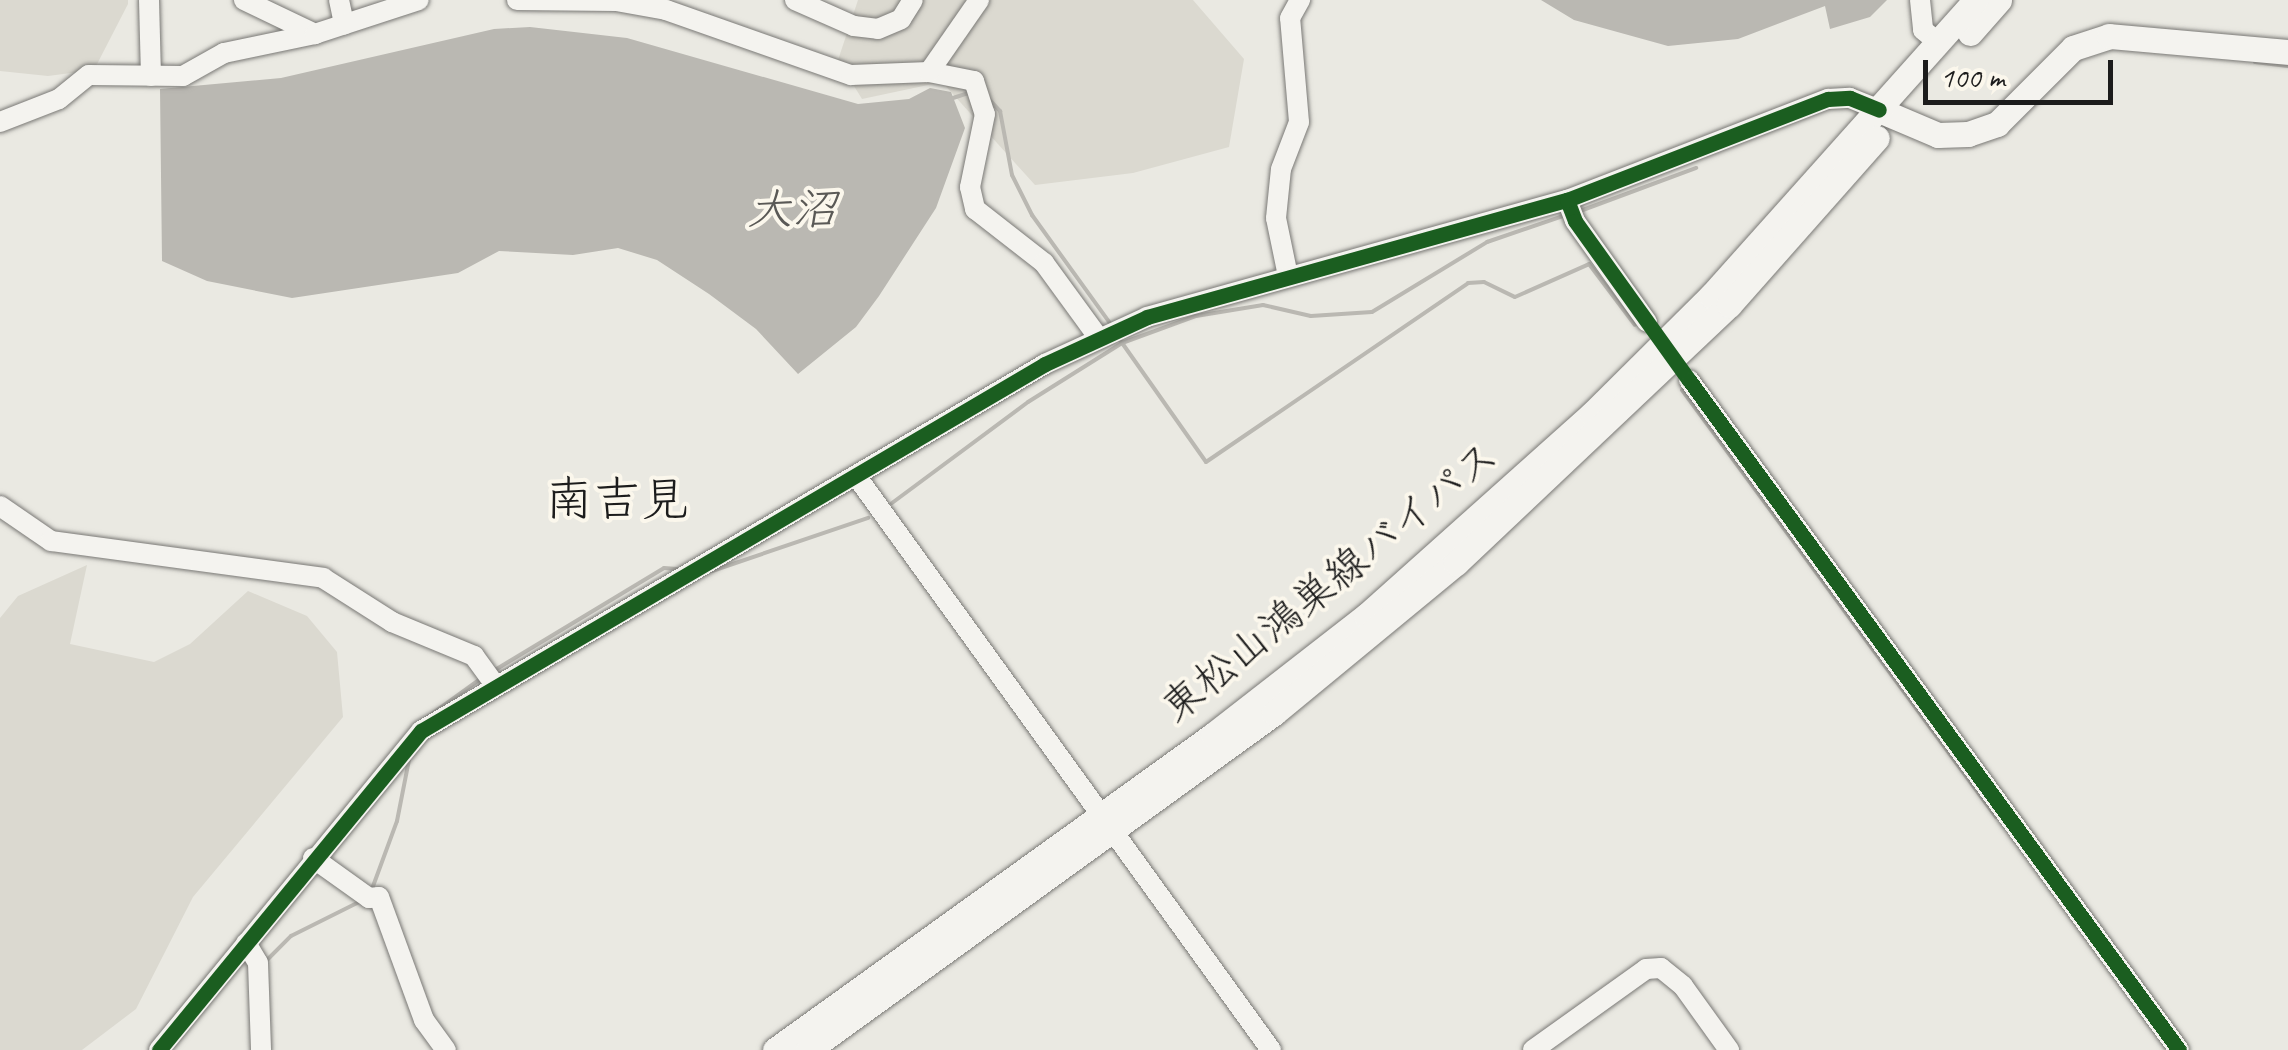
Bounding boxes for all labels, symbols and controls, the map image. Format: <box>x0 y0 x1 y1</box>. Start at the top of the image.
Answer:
scale bar <box>1928 40 2118 102</box>
text: 100 m <box>1940 58 2005 96</box>
water label: 大沼 <box>747 183 837 237</box>
street label: 東松山鴻巣線バイパス <box>1151 430 1509 734</box>
district label: 南吉見 <box>545 471 689 529</box>

